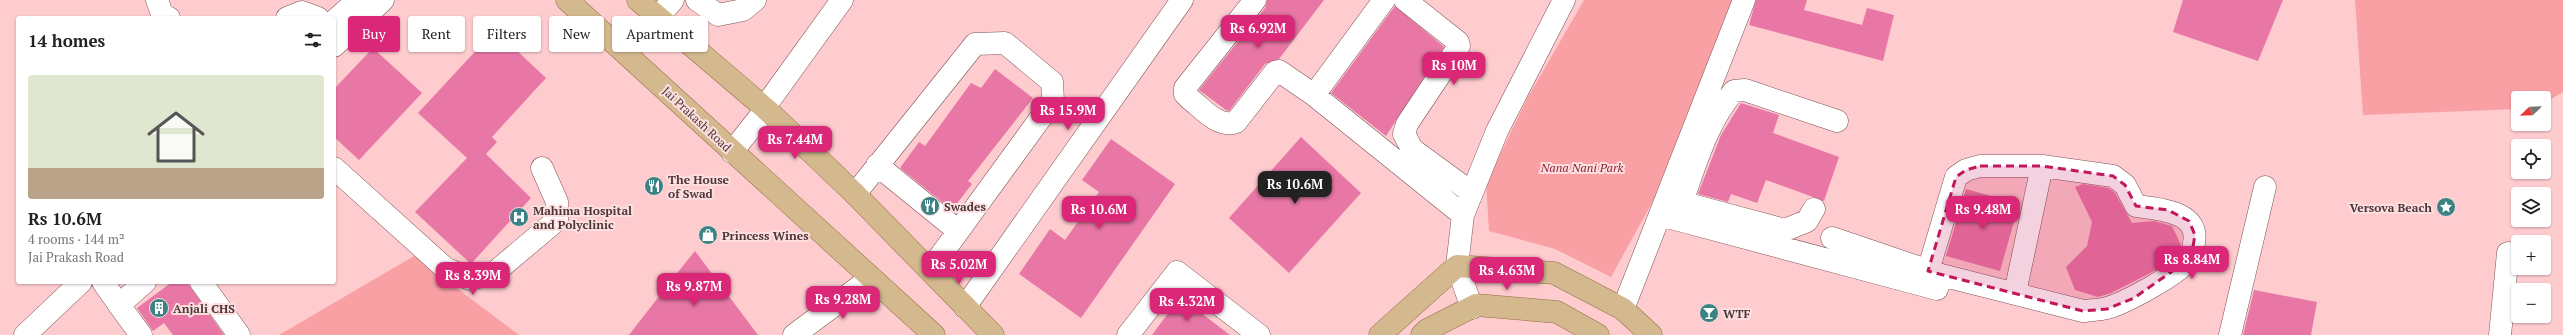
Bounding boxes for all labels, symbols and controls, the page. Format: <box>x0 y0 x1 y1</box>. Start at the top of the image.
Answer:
pin: Rs 6.92M <box>1217 15 1299 49</box>
chip: Buy <box>348 16 400 52</box>
chip: Rent <box>408 16 465 52</box>
chip: Filters <box>473 16 541 52</box>
chip: New <box>549 16 604 52</box>
chip: Apartment <box>612 16 708 52</box>
text: Rs 6.92M <box>1230 19 1286 37</box>
text: 14 homes <box>28 29 105 52</box>
icon: filters <box>302 29 324 51</box>
pin: Rs 10M <box>1421 52 1487 86</box>
text: Rs 10M <box>1431 56 1477 74</box>
street label: Jai Prakash Road <box>659 83 735 155</box>
north arrow <box>2511 91 2551 131</box>
map controls <box>2511 91 2551 323</box>
pin: Rs 15.9M <box>1027 97 1109 131</box>
icon: home <box>140 101 212 173</box>
text: Rs 15.9M <box>1040 101 1096 119</box>
pin: Rs 7.44M <box>754 126 836 160</box>
text: Rs 7.44M <box>767 130 823 148</box>
button: locate <box>2511 139 2551 179</box>
park label: Nana Nani Park <box>1540 160 1624 175</box>
pin: Rs 10.6M <box>1254 171 1336 205</box>
place label: The House of Swad <box>668 172 730 201</box>
restaurant icon: The House of Swad <box>643 175 665 197</box>
text: Rs 10.6M <box>1267 175 1323 193</box>
button: layers <box>2511 187 2551 227</box>
restaurant icon: Swades <box>919 195 941 217</box>
pin: Rs 10.6M <box>1058 196 1140 230</box>
pin: Rs 9.48M <box>1942 196 2024 230</box>
place icon: Versova Beach <box>2435 196 2457 218</box>
place label: Swades <box>944 199 986 214</box>
text: Rs 10.6M <box>1071 200 1127 218</box>
text: Rs 9.48M <box>1955 200 2011 218</box>
place label: Versova Beach <box>2350 200 2432 215</box>
place label: Mahima Hospital and Polyclinic <box>533 203 632 232</box>
hospital icon: Mahima Hospital and Polyclinic <box>508 206 530 228</box>
text: Rs 10.6M <box>28 207 102 230</box>
shop icon: Princess Wines <box>697 224 719 246</box>
place label: Princess Wines <box>722 228 809 243</box>
text: 4 rooms · 144 m² <box>28 230 125 248</box>
button: + <box>2511 235 2551 275</box>
pin: Rs 8.84M <box>2151 246 2233 280</box>
text: Jai Prakash Road <box>28 248 124 266</box>
text: Rs 8.84M <box>2164 250 2220 268</box>
pin: Rs 5.02M <box>918 251 1000 285</box>
text: Rs 5.02M <box>931 255 987 273</box>
pin: Rs 4.63M <box>1466 257 1548 291</box>
text: Rs 4.63M <box>1479 261 1535 279</box>
pin: Rs 8.39M <box>432 262 514 296</box>
text: Rs 8.39M <box>445 266 501 284</box>
pin: Rs 9.87M <box>653 273 735 307</box>
text: Rs 9.87M <box>666 277 722 295</box>
button: − <box>2511 283 2551 323</box>
pin: Rs 9.28M <box>802 286 884 320</box>
pin: Rs 4.32M <box>1146 288 1228 322</box>
text: Rs 9.28M <box>815 290 871 308</box>
text: Rs 4.32M <box>1159 292 1215 310</box>
building icon: Anjali CHS <box>148 297 170 319</box>
place label: Anjali CHS <box>173 301 235 316</box>
bar icon: WTF <box>1698 302 1720 324</box>
place label: WTF <box>1723 306 1750 321</box>

